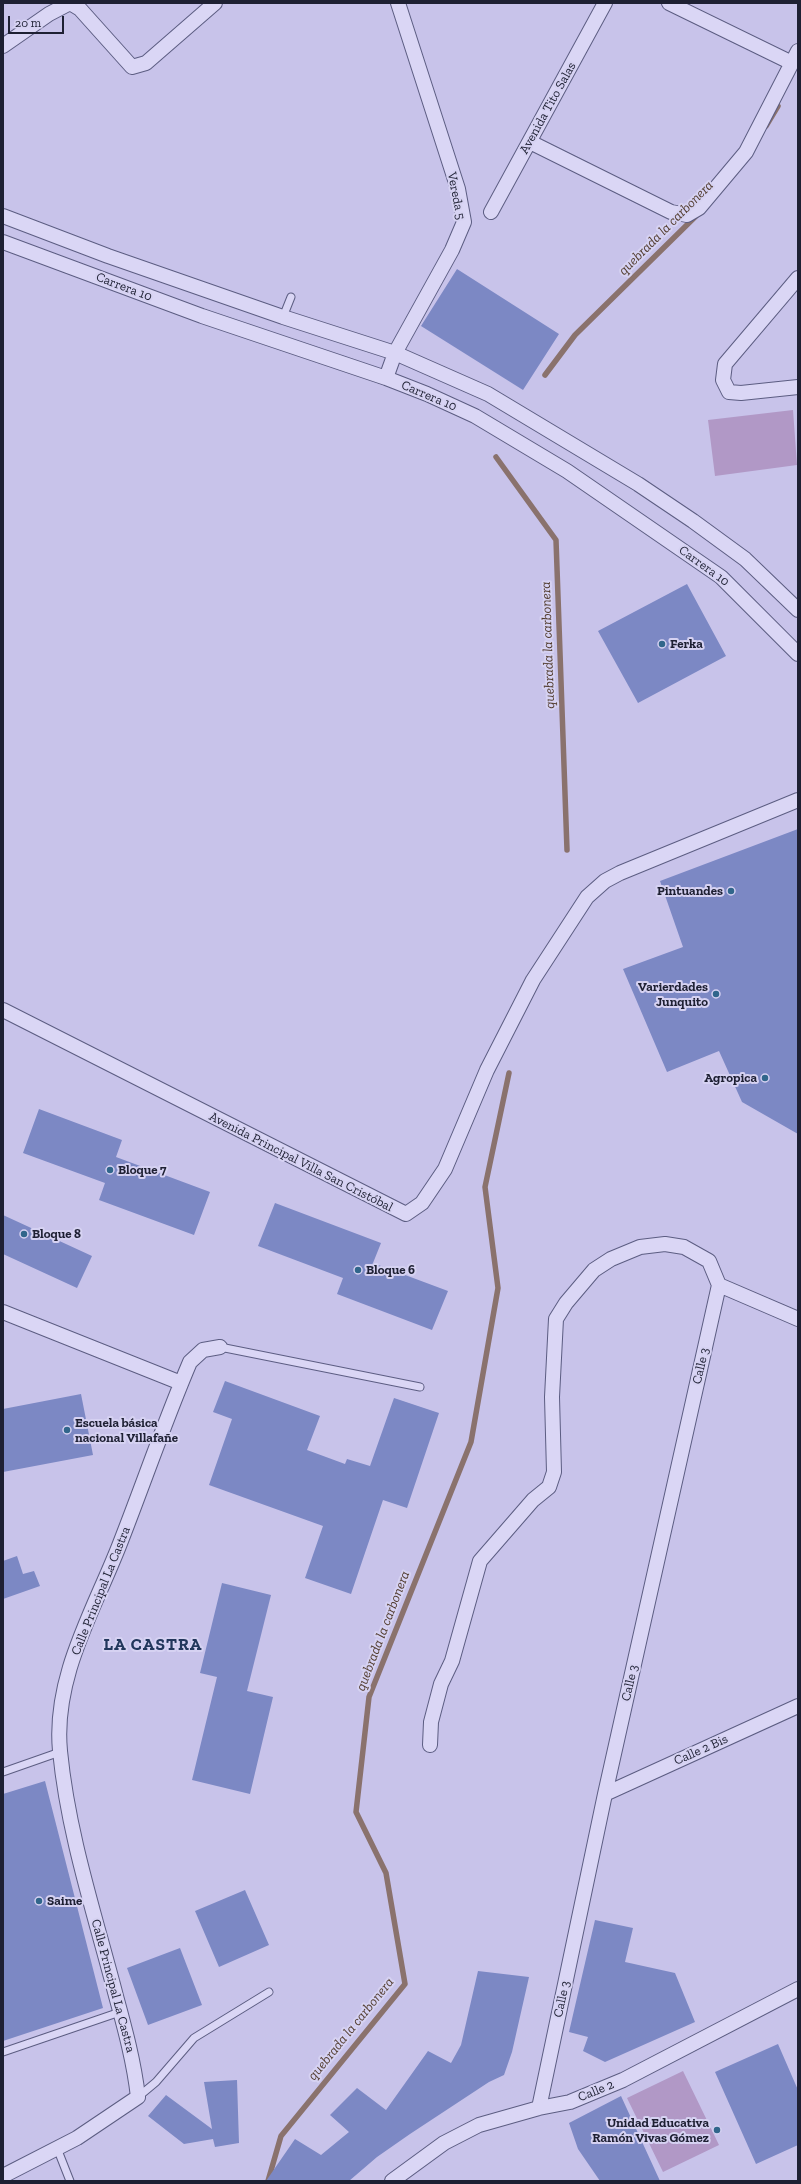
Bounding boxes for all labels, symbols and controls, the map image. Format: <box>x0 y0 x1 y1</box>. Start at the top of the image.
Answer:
scale bar <box>10 8 66 34</box>
text: 20 m <box>15 16 41 30</box>
street label: Avenida Tito Salas <box>516 59 580 157</box>
street label: Vereda 5 <box>444 171 468 221</box>
water label: quebrada la carbonera <box>615 177 717 279</box>
street label: Carrera 10 <box>94 269 154 305</box>
street label: Carrera 10 <box>399 377 459 415</box>
street label: Carrera 10 <box>676 542 732 590</box>
water label: quebrada la carbonera <box>537 581 559 709</box>
place label: Ferka <box>670 636 703 652</box>
marker: Ferka <box>657 639 667 649</box>
place label: Pintuandes <box>657 883 723 899</box>
marker: Pintuandes <box>726 886 736 896</box>
place label: Varierdades Junquito <box>638 979 708 1010</box>
marker: Varierdades Junquito <box>711 989 721 999</box>
place label: Agropica <box>704 1070 757 1086</box>
marker: Agropica <box>760 1073 770 1083</box>
street label: Avenida Principal Villa San Cristóbal <box>206 1109 396 1215</box>
place label: Bloque 7 <box>118 1162 167 1178</box>
marker: Bloque 7 <box>105 1165 115 1175</box>
place label: Bloque 8 <box>32 1226 81 1242</box>
marker: Bloque 8 <box>19 1229 29 1239</box>
place label: Bloque 6 <box>366 1262 415 1278</box>
marker: Bloque 6 <box>353 1265 363 1275</box>
street label: Calle 3 <box>689 1346 713 1386</box>
place label: Escuela básica nacional Villafañe <box>75 1415 178 1446</box>
marker: Escuela básica nacional Villafañe <box>62 1425 72 1435</box>
street label: Calle Principal La Castra <box>68 1524 134 1658</box>
water label: quebrada la carbonera <box>352 1569 414 1693</box>
district label: LA CASTRA <box>103 1635 203 1655</box>
street label: Calle 3 <box>618 1663 642 1703</box>
street label: Calle 2 Bis <box>672 1731 730 1769</box>
place label: Saime <box>47 1893 82 1909</box>
marker: Saime <box>34 1896 44 1906</box>
street label: Calle Principal La Castra <box>88 1918 138 2054</box>
water label: quebrada la carbonera <box>304 1974 398 2084</box>
street label: Calle 3 <box>551 1979 573 2019</box>
street label: Calle 2 <box>576 2077 616 2105</box>
place label: Unidad Educativa Ramón Vivas Gómez <box>592 2115 709 2146</box>
marker: Unidad Educativa Ramón Vivas Gómez <box>712 2125 722 2135</box>

